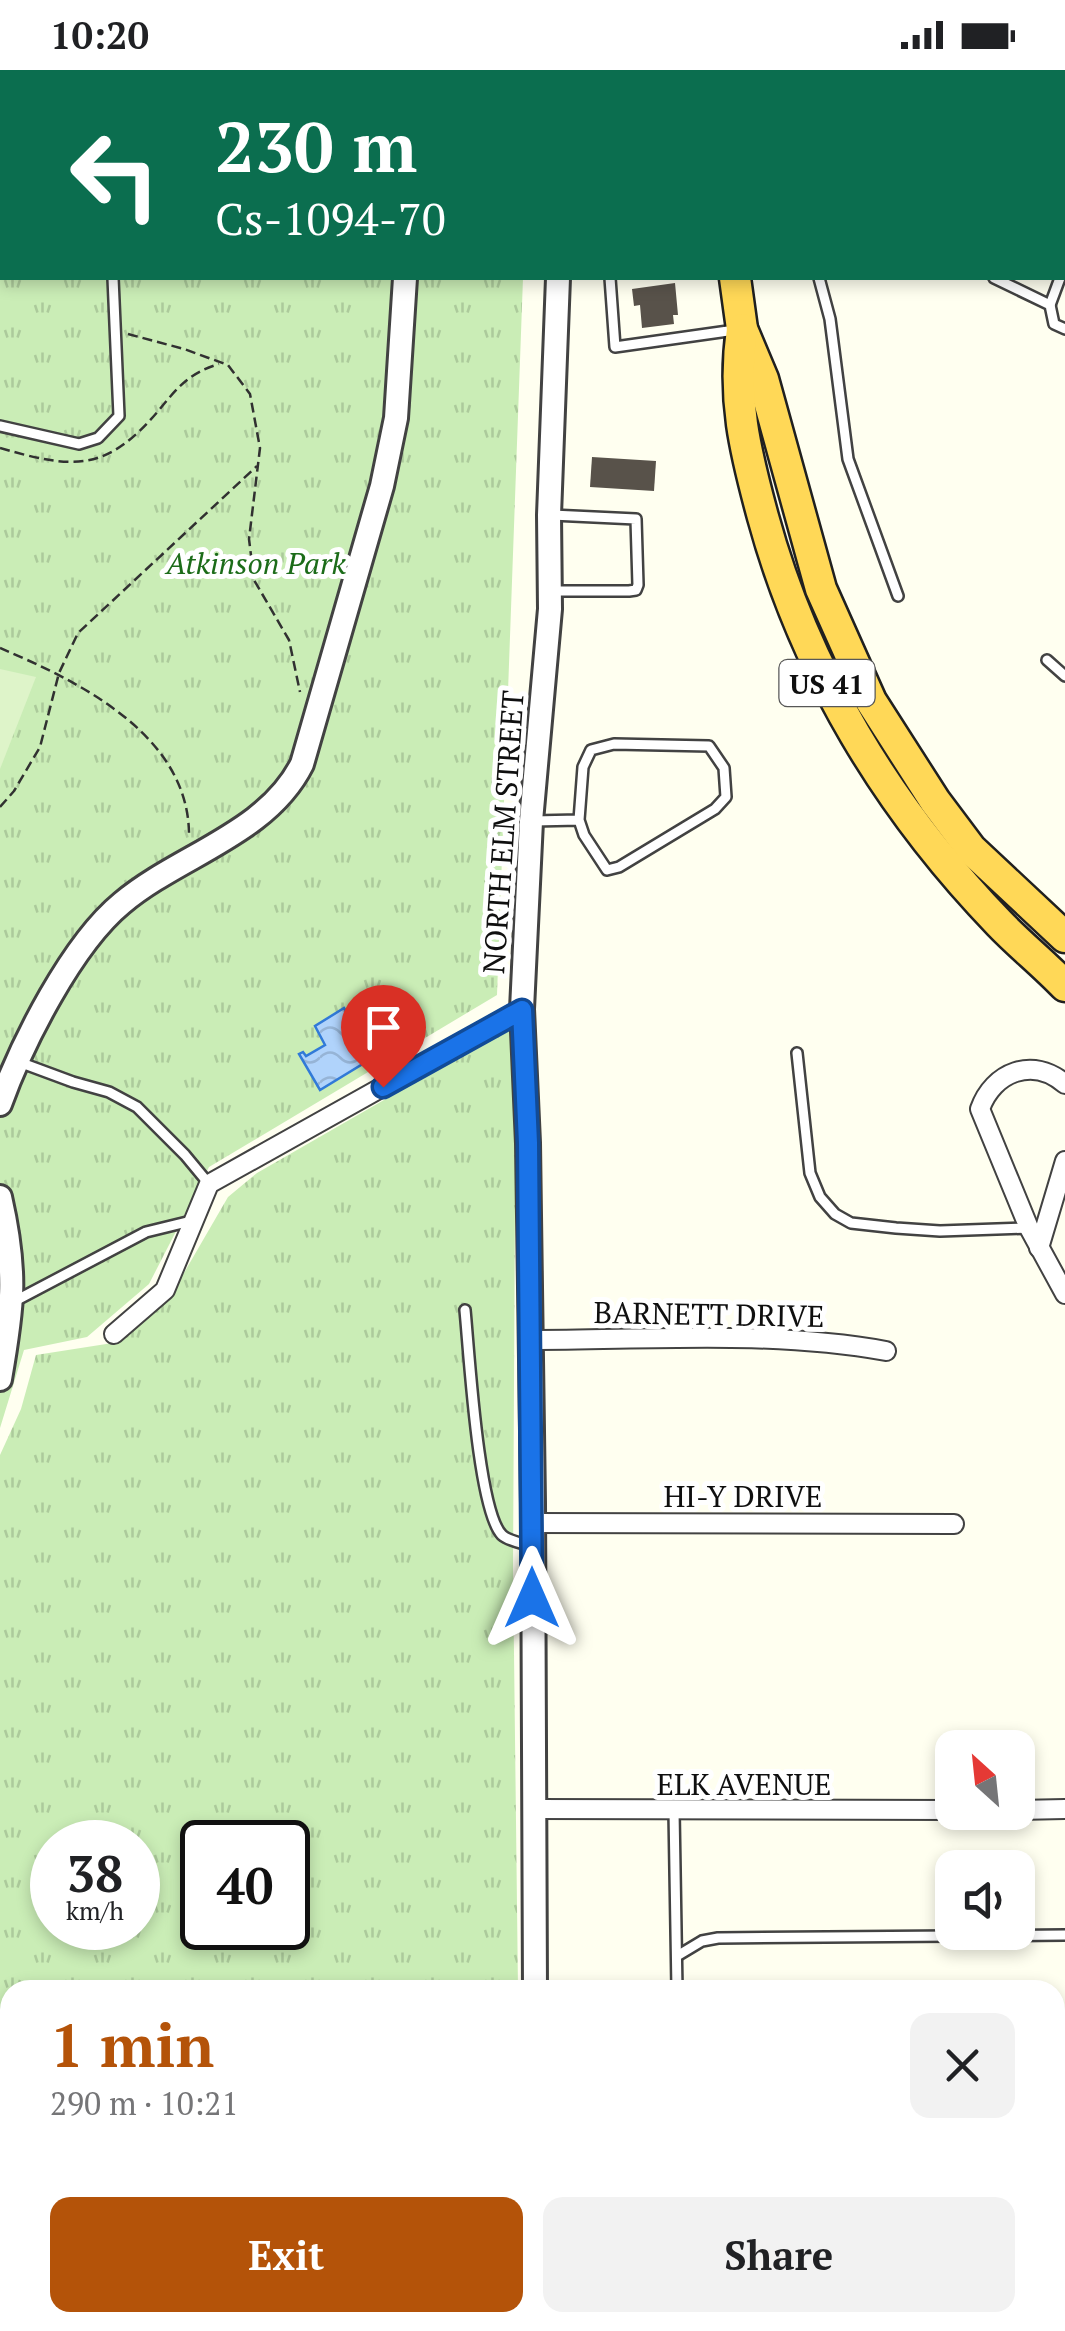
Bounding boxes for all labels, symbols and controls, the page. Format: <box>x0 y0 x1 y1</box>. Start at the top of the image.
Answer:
text: 10:20 <box>50 10 149 60</box>
text: 230 m <box>215 99 417 192</box>
icon: left <box>50 110 180 240</box>
text: Cs-1094-70 <box>215 188 446 248</box>
park label: Atkinson Park <box>164 543 346 583</box>
road number: US 41 <box>780 660 874 706</box>
street label: NORTH ELM STREET <box>473 689 533 975</box>
pin <box>341 985 426 1088</box>
icon: arrive <box>356 1000 411 1055</box>
street label: BARNETT DRIVE <box>593 1292 825 1336</box>
street label: HI-Y DRIVE <box>663 1476 823 1516</box>
position arrow <box>480 1546 584 1650</box>
north arrow <box>935 1730 1035 1830</box>
map controls <box>935 1730 1035 1950</box>
street label: ELK AVENUE <box>657 1764 832 1804</box>
speed limit sign: 40 <box>180 1820 310 1950</box>
text: 38 <box>67 1840 123 1906</box>
button: sound <box>935 1850 1035 1950</box>
text: km/h <box>66 1894 124 1927</box>
text: 1 min <box>50 2005 214 2084</box>
button: close <box>910 2013 1015 2118</box>
text: 290 m · 10:21 <box>50 2082 238 2124</box>
button: Exit <box>50 2197 523 2312</box>
button: Share <box>543 2197 1015 2312</box>

